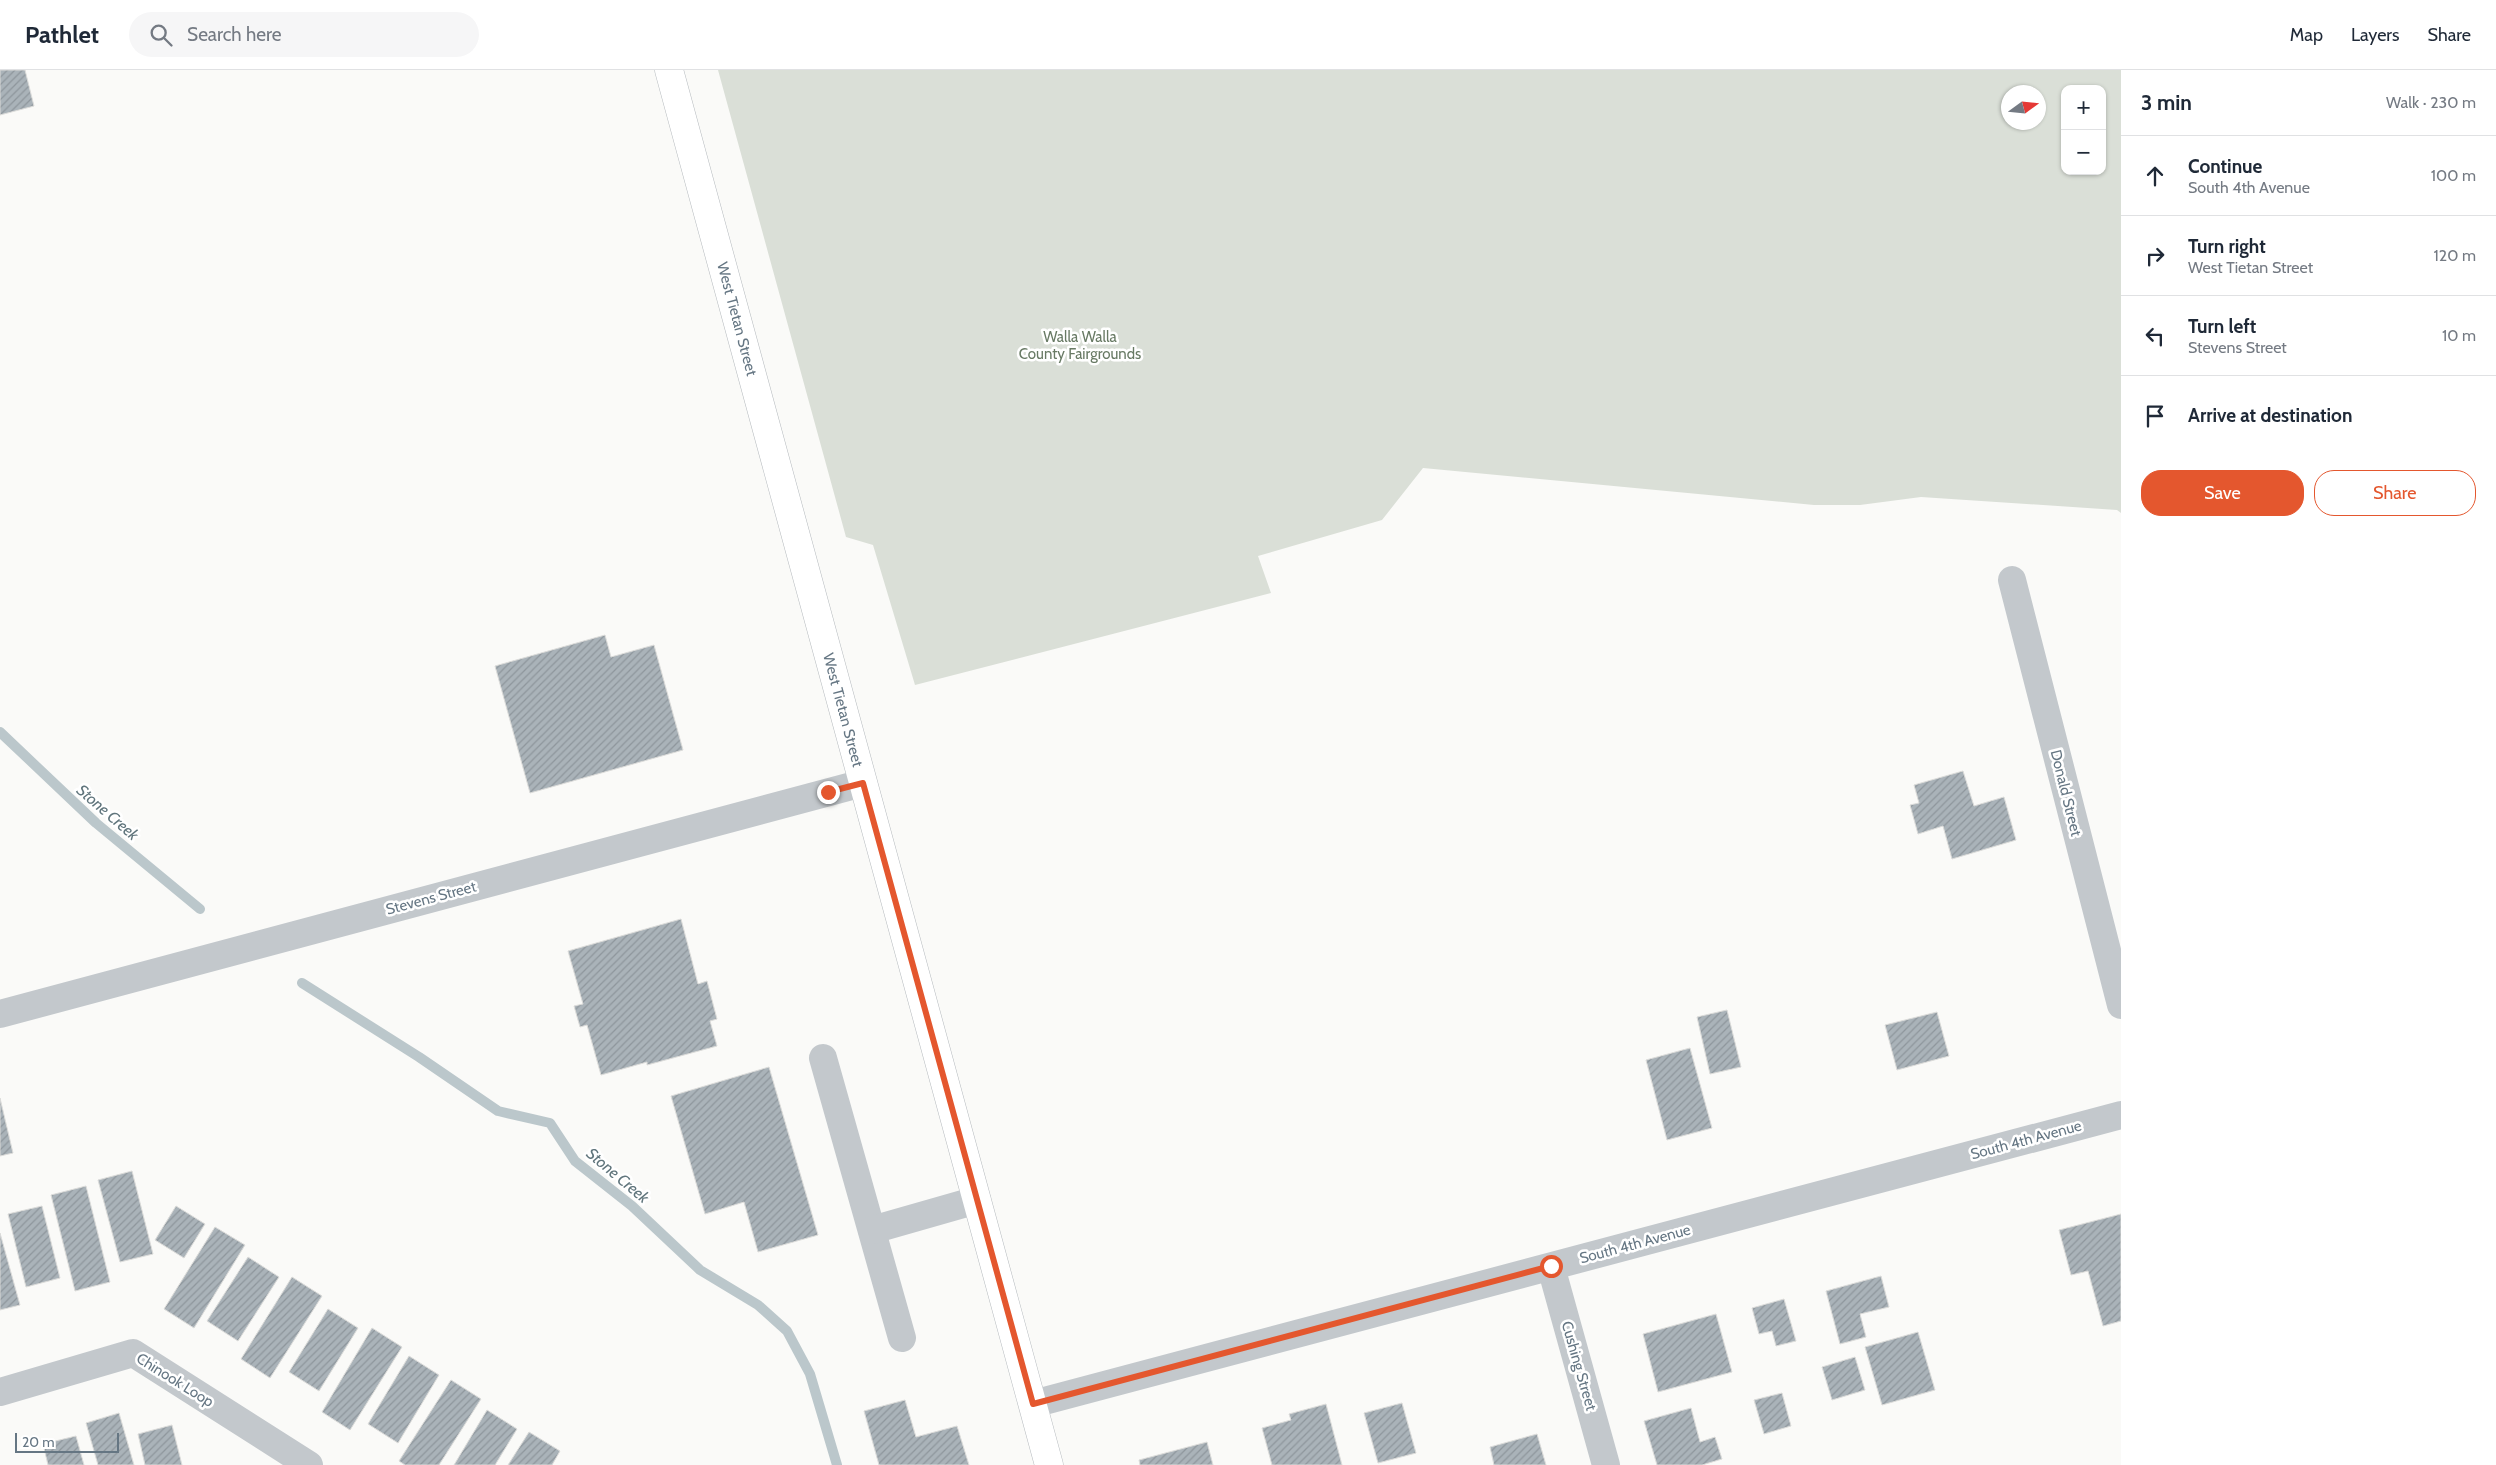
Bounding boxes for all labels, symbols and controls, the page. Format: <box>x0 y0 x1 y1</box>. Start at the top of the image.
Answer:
search box <box>129 12 479 57</box>
text: Pathlet <box>25 20 99 49</box>
icon: search <box>147 21 175 49</box>
text: Search here <box>187 23 281 46</box>
text: Map <box>2290 24 2323 46</box>
text: Layers <box>2351 24 2400 46</box>
text: Share <box>2428 24 2471 46</box>
north arrow <box>2001 85 2046 130</box>
map controls <box>2061 85 2106 175</box>
button: + <box>2061 85 2106 130</box>
text: 3 min <box>2141 90 2192 115</box>
text: Walk · 230 m <box>2386 93 2476 112</box>
button: − <box>2061 130 2106 175</box>
text: Continue <box>2188 155 2262 178</box>
icon: ahead <box>2141 162 2169 190</box>
text: 100 m <box>2431 166 2476 185</box>
text: South 4th Avenue <box>2188 178 2310 197</box>
text: Turn right <box>2188 235 2266 258</box>
icon: right <box>2141 242 2169 270</box>
text: 120 m <box>2434 246 2476 265</box>
text: West Tietan Street <box>2188 258 2313 277</box>
street label: West Tietan Street <box>713 260 761 378</box>
text: Turn left <box>2188 315 2256 338</box>
icon: left <box>2141 322 2169 350</box>
text: 10 m <box>2442 326 2476 345</box>
park label: Walla Walla County Fairgrounds <box>1019 328 1141 363</box>
text: Stevens Street <box>2188 338 2287 357</box>
icon: arrive <box>2141 402 2169 430</box>
text: Arrive at destination <box>2188 404 2352 427</box>
button: Save <box>2141 470 2304 516</box>
button: Share <box>2314 470 2476 516</box>
street label: West Tietan Street <box>819 651 867 769</box>
street label: Donald Street <box>2047 748 2085 838</box>
water label: Stone Creek <box>73 780 143 845</box>
route end <box>817 781 840 804</box>
street label: Stevens Street <box>384 877 478 919</box>
street label: South 4th Avenue <box>1968 1116 2084 1163</box>
water label: Stone Creek <box>583 1144 654 1208</box>
street label: South 4th Avenue <box>1577 1220 1693 1267</box>
route start <box>1540 1255 1563 1278</box>
street label: Cushing Street <box>1558 1319 1600 1413</box>
street label: Chinook Loop <box>133 1349 217 1411</box>
scale bar <box>15 1430 119 1453</box>
text: 20 m <box>22 1433 55 1451</box>

